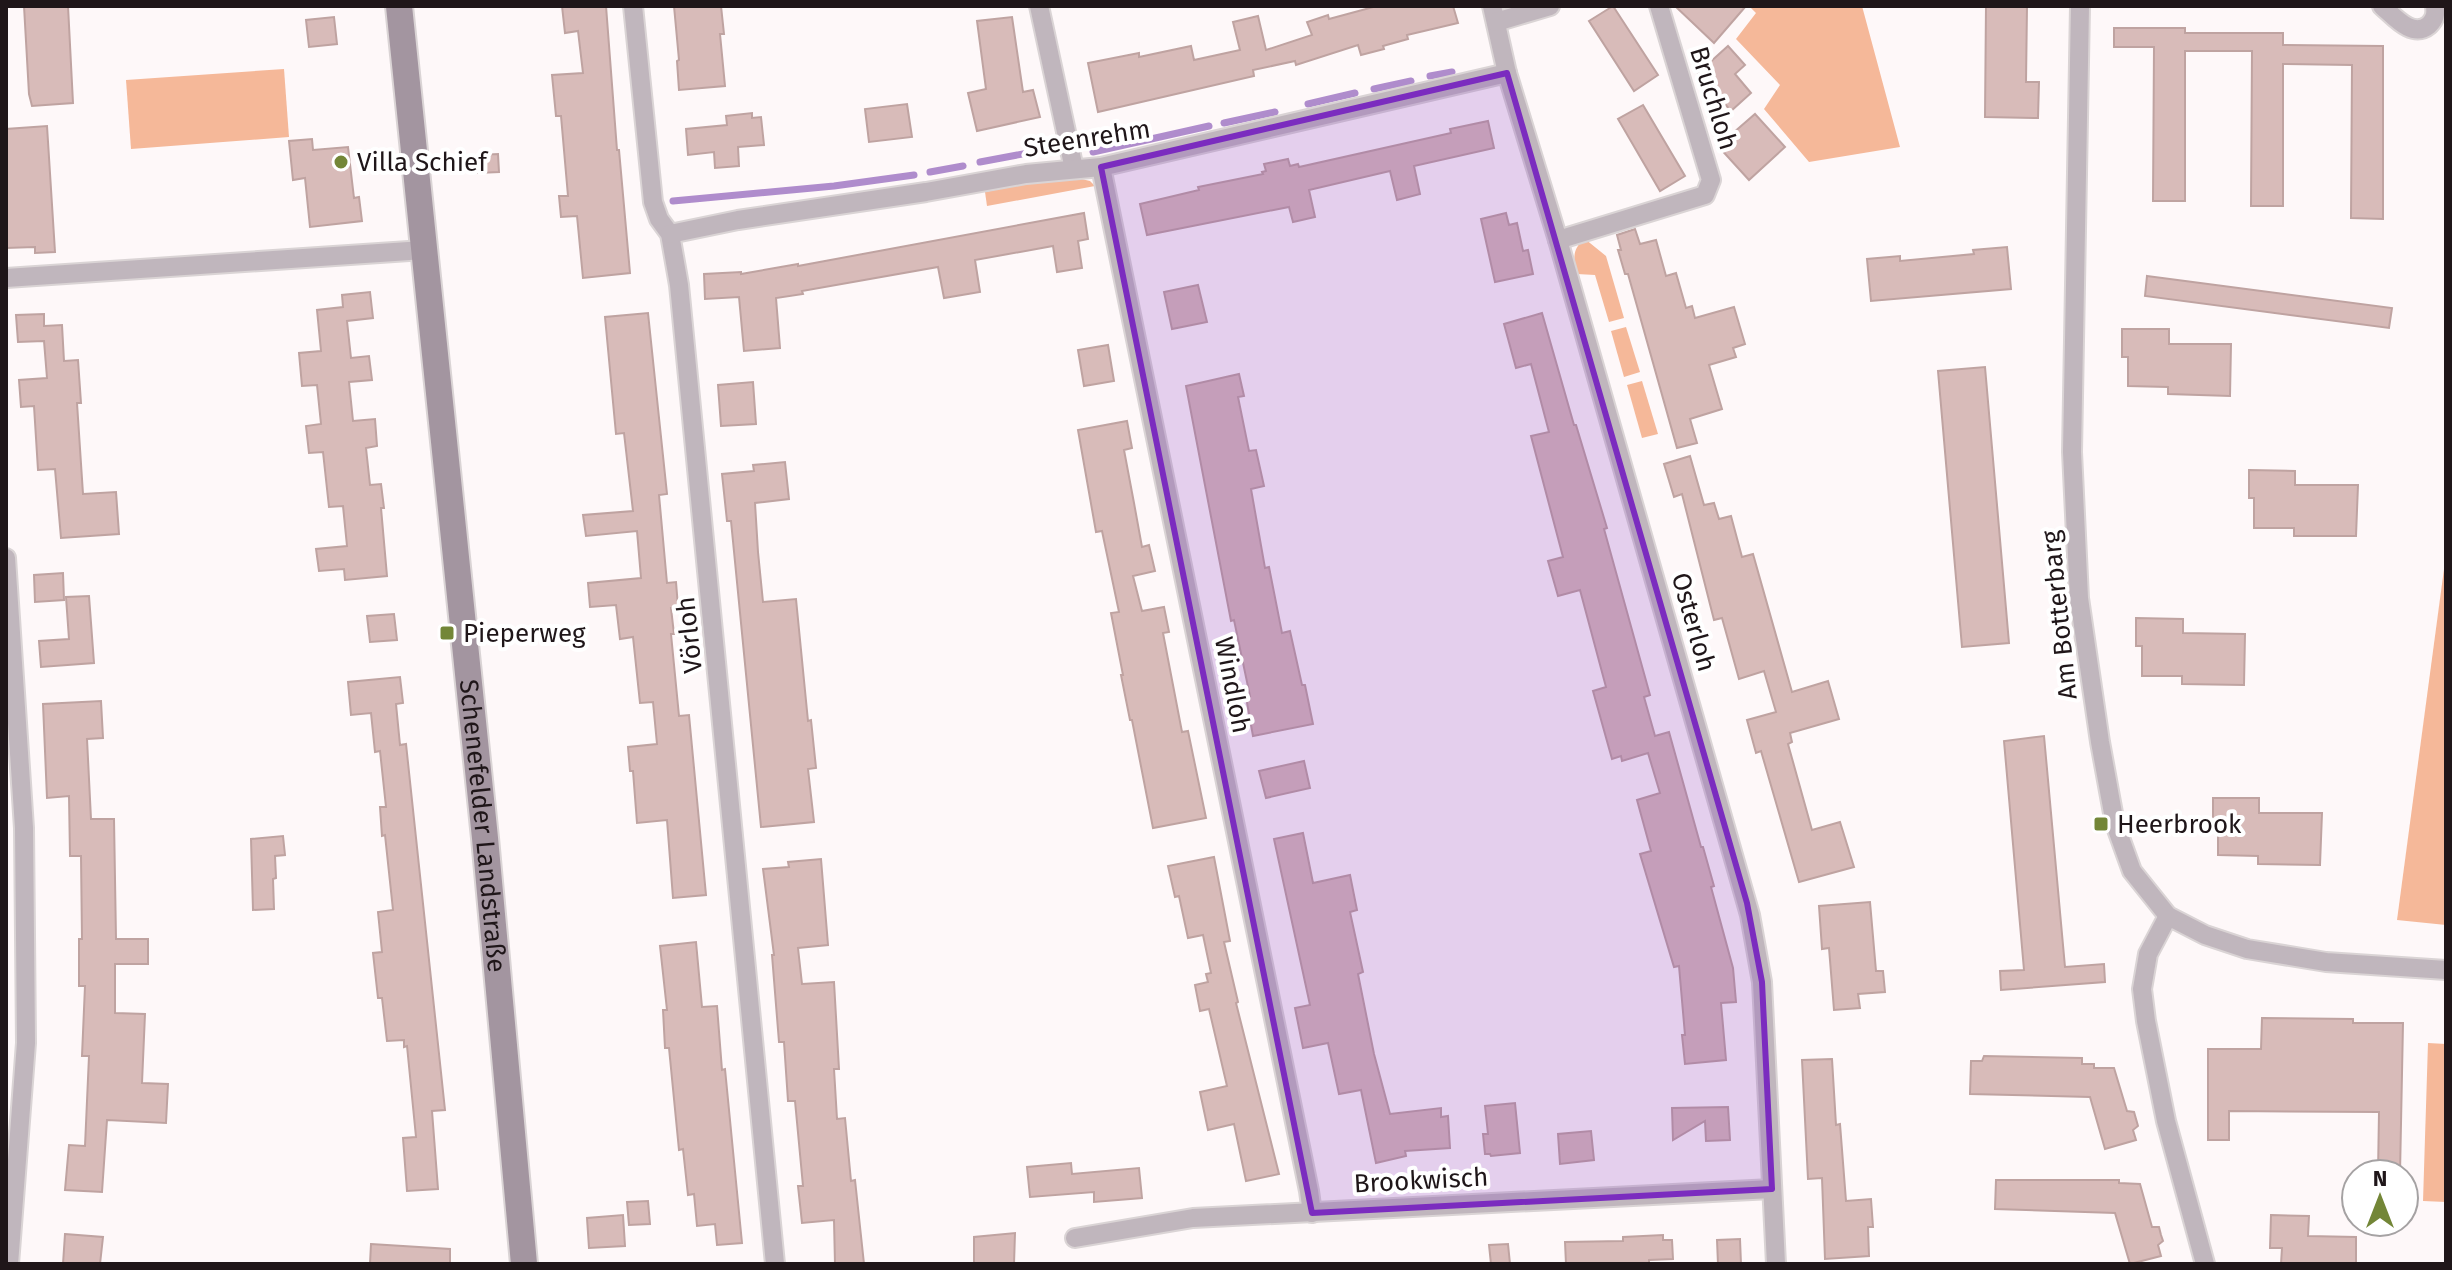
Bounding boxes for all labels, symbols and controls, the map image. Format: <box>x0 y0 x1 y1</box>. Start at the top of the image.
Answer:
street label: Bruchloh <box>1683 43 1744 154</box>
street label: Steenrehm <box>1022 113 1153 164</box>
place label: Villa Schief <box>357 147 489 178</box>
marker: Villa Schief <box>332 153 350 171</box>
street label: Am Botterbarg <box>2035 528 2084 701</box>
street label: Osterloh <box>1665 569 1722 675</box>
street label: Vörloh <box>670 595 709 675</box>
place label: Pieperweg <box>463 618 586 649</box>
marker: Pieperweg <box>438 624 456 642</box>
street label: Windloh <box>1208 634 1257 736</box>
street label: Schenefelder Landstraße <box>453 678 512 974</box>
place label: Heerbrook <box>2117 809 2242 840</box>
marker: Heerbrook <box>2092 815 2110 833</box>
north arrow <box>2340 1158 2420 1238</box>
street label: Brookwisch <box>1353 1162 1489 1199</box>
text: N <box>2373 1165 2387 1192</box>

